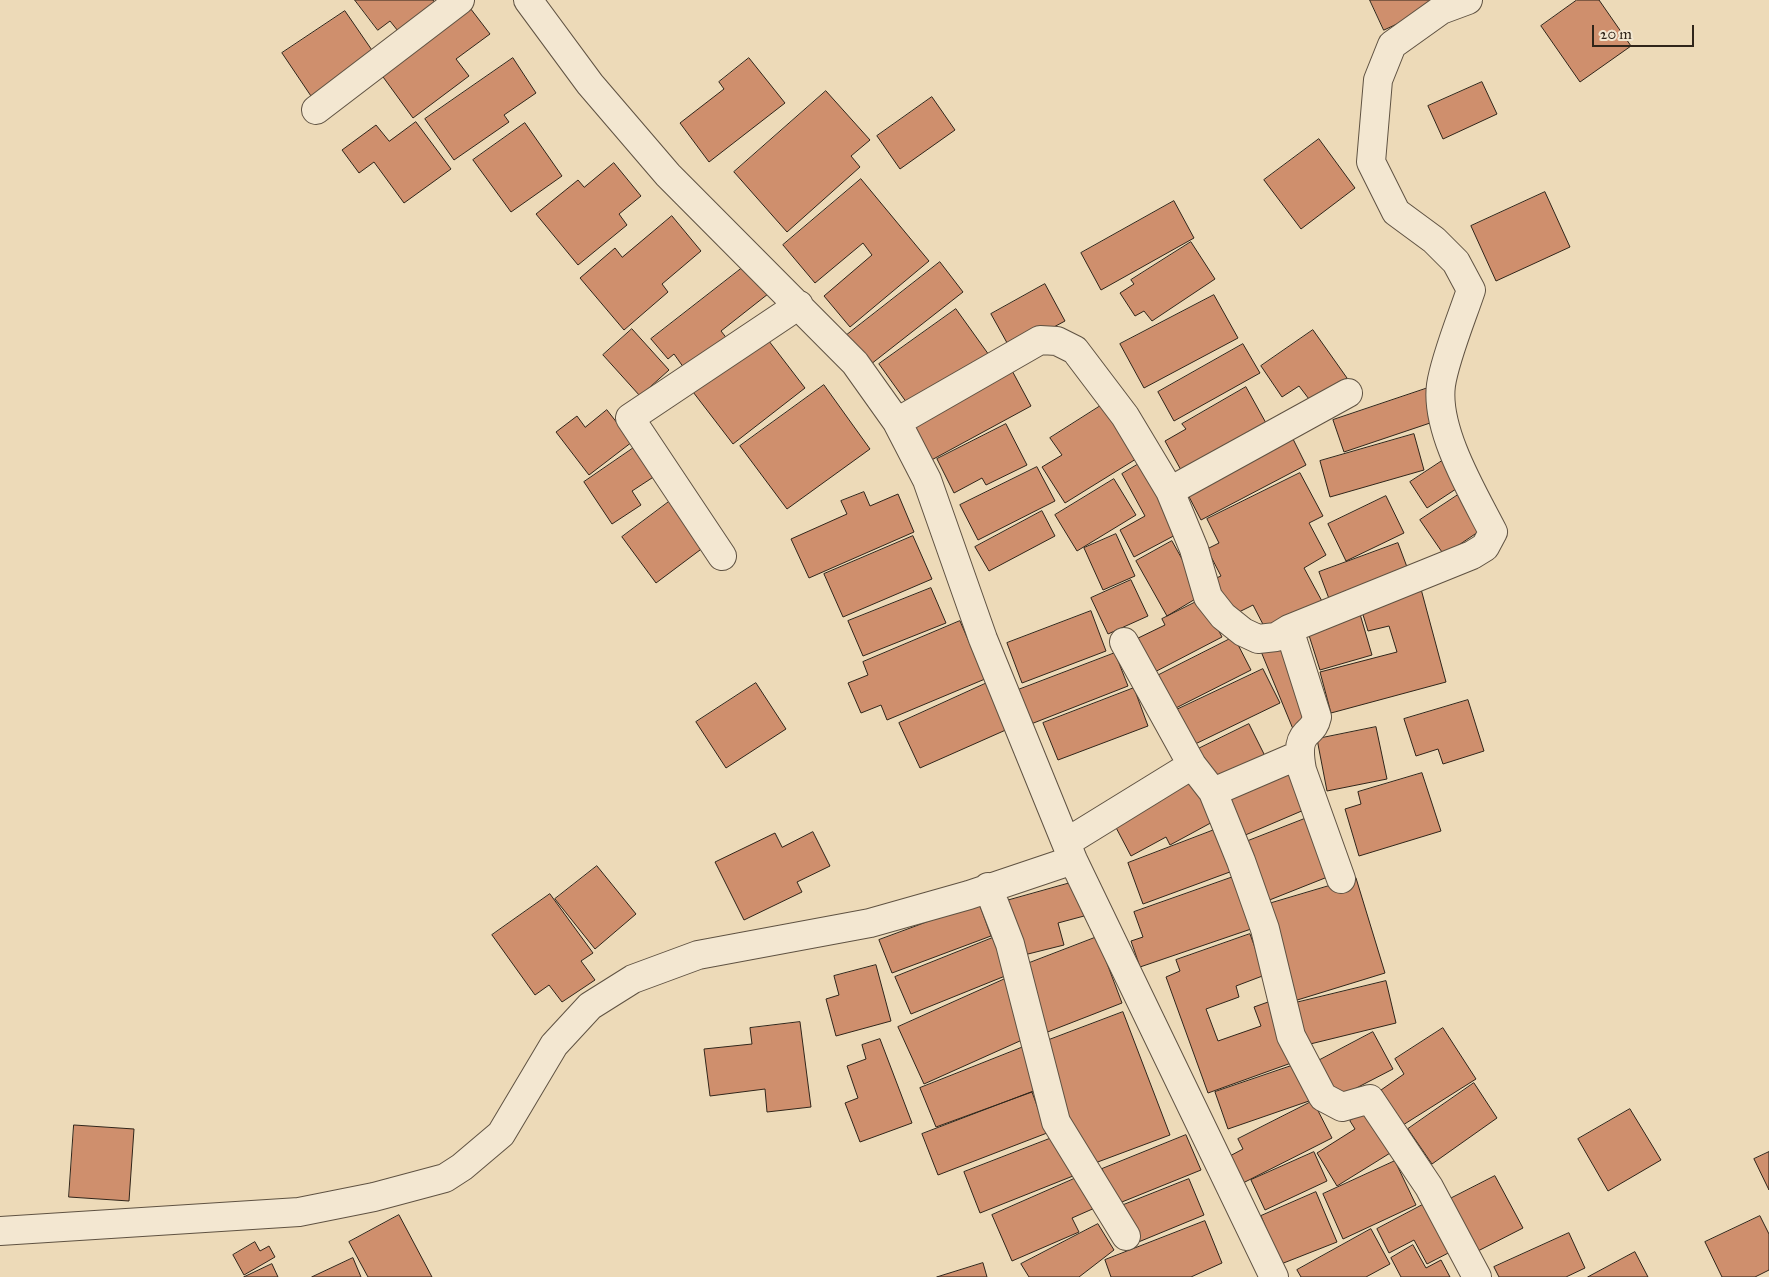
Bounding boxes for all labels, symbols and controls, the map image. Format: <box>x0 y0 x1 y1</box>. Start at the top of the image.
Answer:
scale bar <box>1594 15 1696 47</box>
text: 20 m <box>1600 25 1632 43</box>

